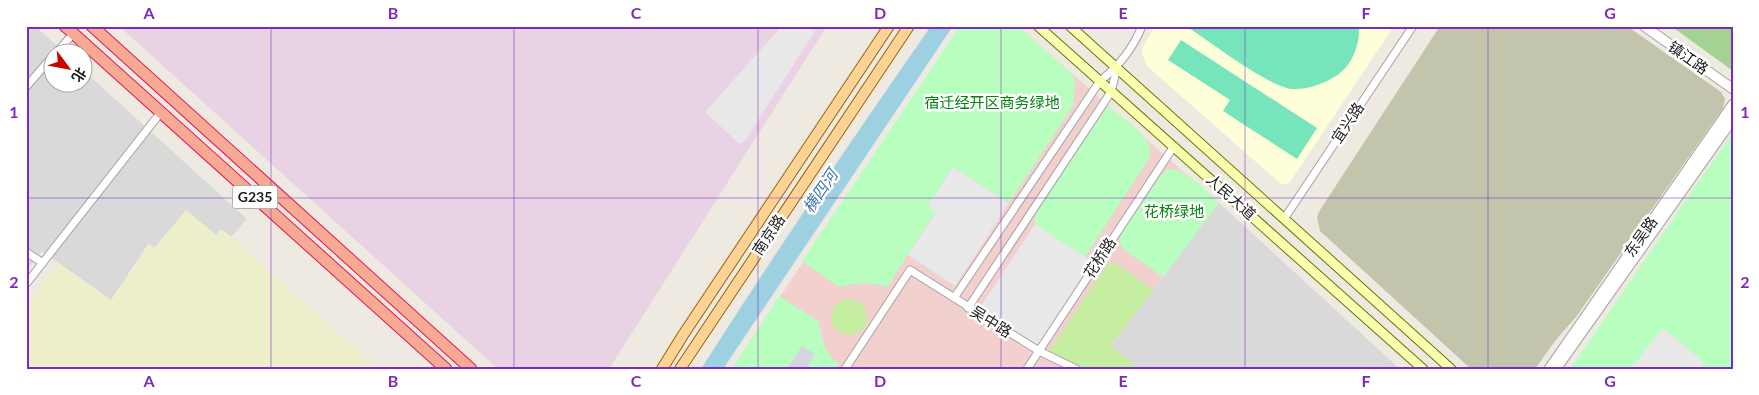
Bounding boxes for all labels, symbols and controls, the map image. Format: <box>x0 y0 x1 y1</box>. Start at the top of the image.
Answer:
text: A <box>142 3 155 22</box>
text: B <box>388 3 398 22</box>
text: C <box>631 3 642 22</box>
text: D <box>874 3 886 22</box>
text: E <box>1118 3 1128 22</box>
text: F <box>1361 3 1371 22</box>
text: G <box>1604 3 1616 22</box>
street label: 镇江路 <box>1665 37 1712 77</box>
north arrow <box>42 42 92 92</box>
text: 北 <box>69 65 90 86</box>
park label: 宿迁经开区商务绿地 <box>924 93 1060 111</box>
street label: 宜兴路 <box>1327 99 1367 146</box>
text: 1 <box>9 102 19 121</box>
text: 1 <box>1740 102 1750 121</box>
water label: 横四河 <box>798 163 843 216</box>
street label: 人民大道 <box>1203 169 1260 223</box>
road number: G235 <box>232 186 278 208</box>
park label: 花桥绿地 <box>1144 202 1204 220</box>
street label: 南京路 <box>748 211 788 258</box>
street label: 东吴路 <box>1620 213 1660 260</box>
street label: 花桥路 <box>1079 234 1119 281</box>
text: 2 <box>9 272 19 291</box>
text: 2 <box>1740 272 1750 291</box>
street label: 吴中路 <box>968 302 1015 341</box>
text: A <box>142 371 155 390</box>
text: B <box>388 371 398 390</box>
text: C <box>631 371 642 390</box>
text: D <box>874 371 886 390</box>
text: E <box>1118 371 1128 390</box>
text: F <box>1361 371 1371 390</box>
text: G <box>1604 371 1616 390</box>

